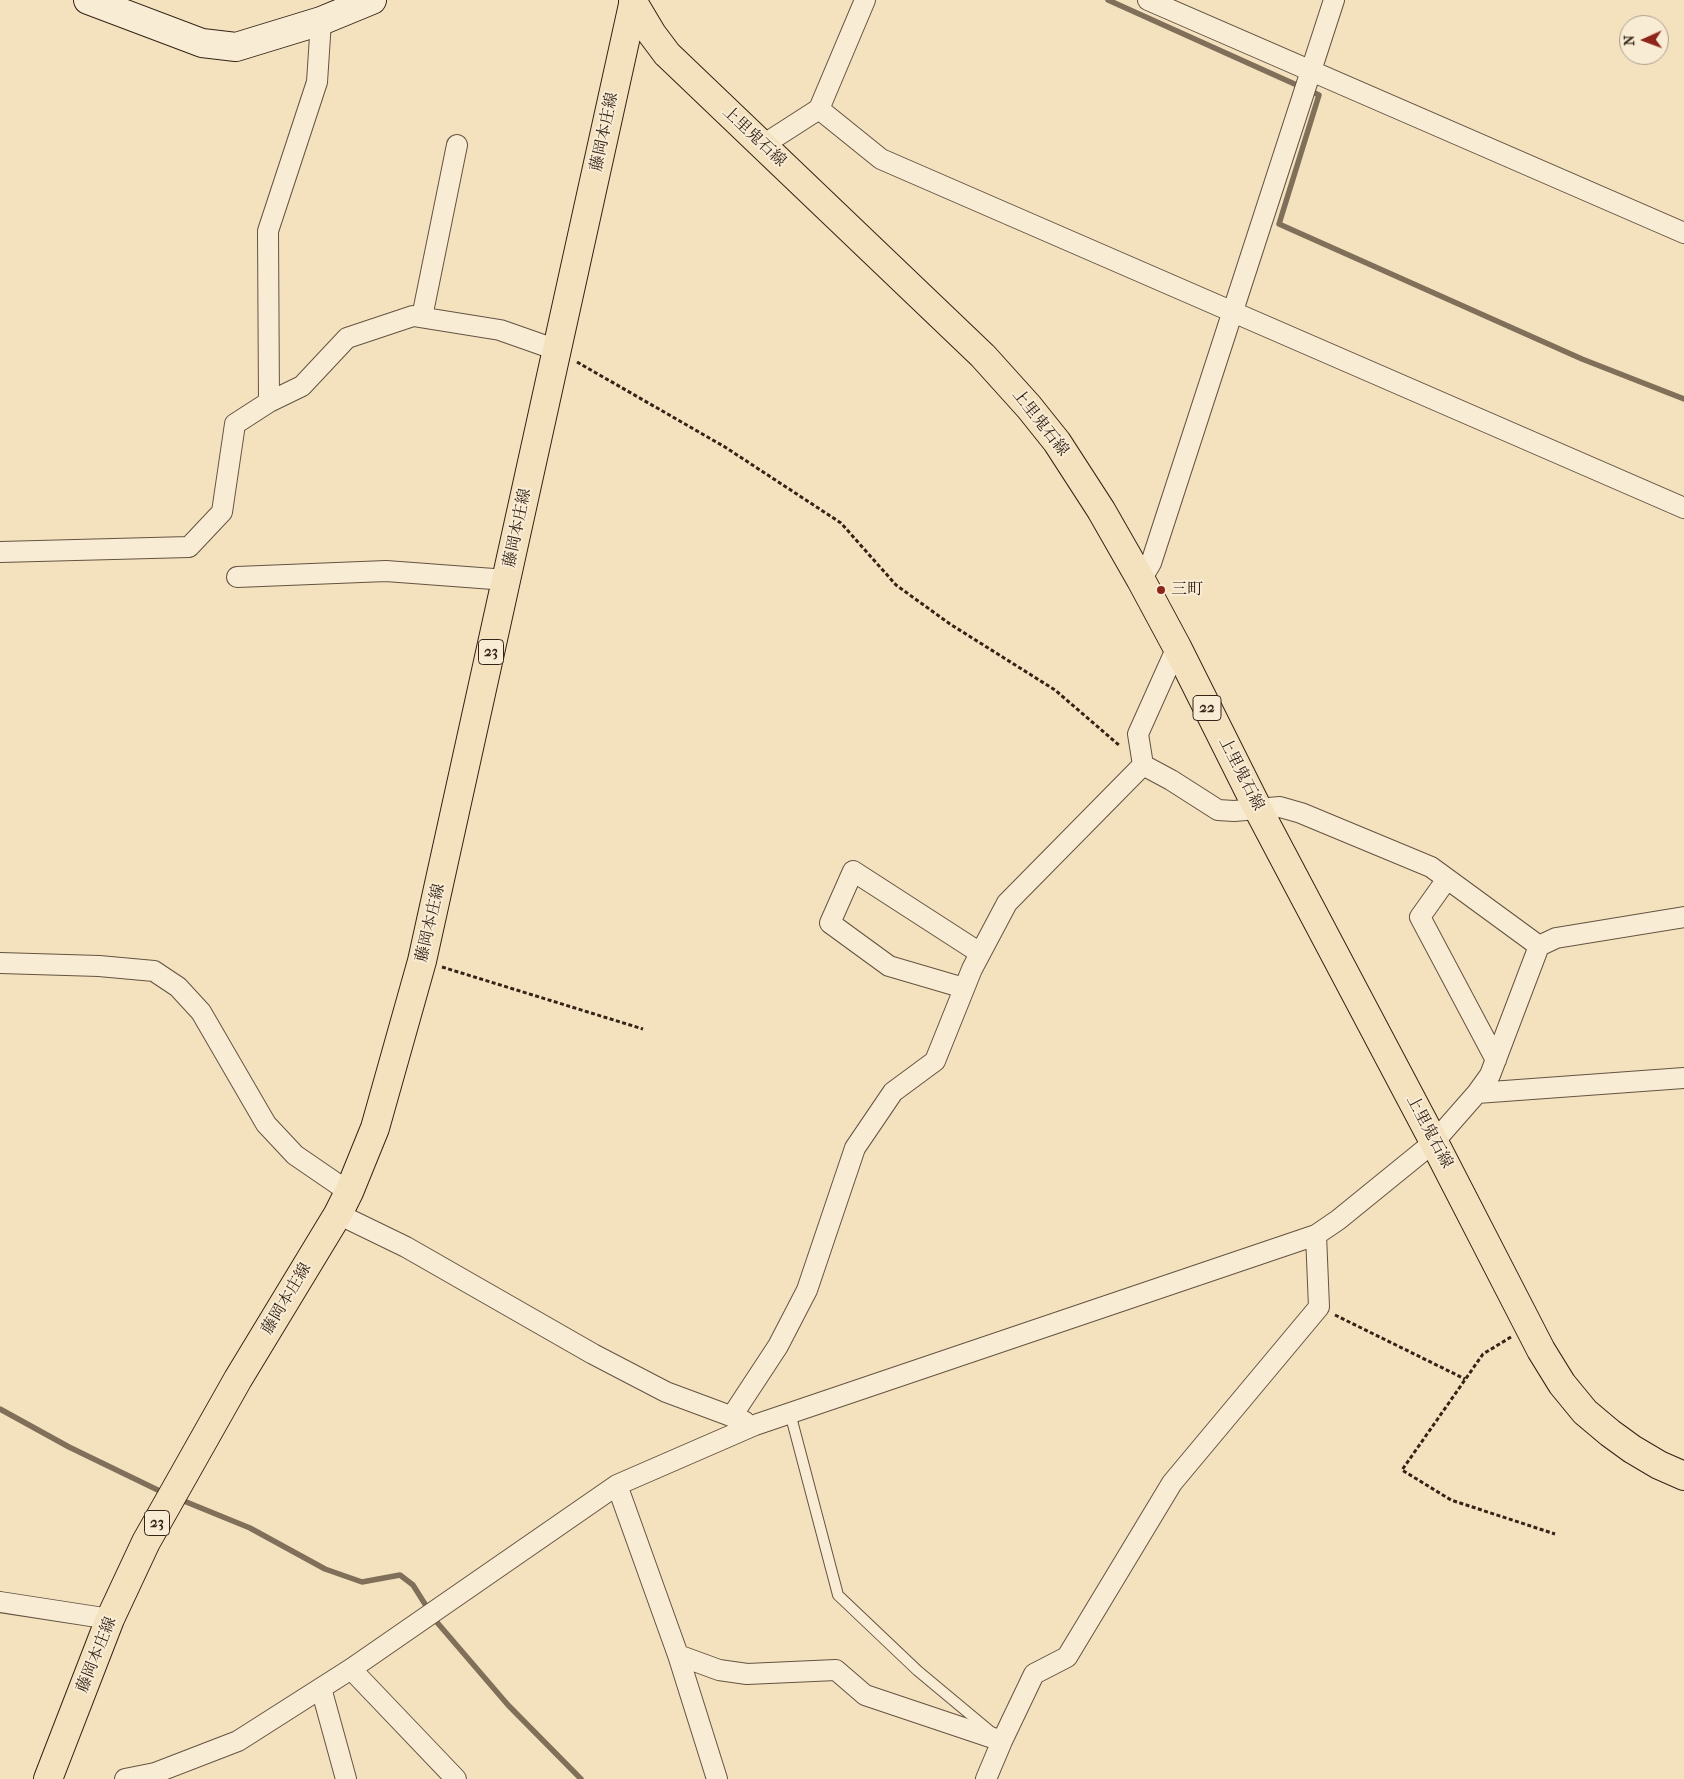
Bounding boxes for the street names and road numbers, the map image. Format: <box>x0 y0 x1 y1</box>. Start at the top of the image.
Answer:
street label: 藤岡本庄線 <box>587 91 623 173</box>
street label: 上里鬼石線 <box>718 103 790 171</box>
street label: 上里鬼石線 <box>1008 386 1072 460</box>
street label: 藤岡本庄線 <box>500 487 536 569</box>
road number: 23 <box>478 640 504 664</box>
road number: 22 <box>1193 696 1221 720</box>
street label: 上里鬼石線 <box>1214 734 1268 814</box>
street label: 藤岡本庄線 <box>413 882 449 964</box>
street label: 上里鬼石線 <box>1402 1092 1456 1172</box>
street label: 藤岡本庄線 <box>258 1260 316 1338</box>
road number: 23 <box>144 1510 170 1536</box>
street label: 藤岡本庄線 <box>73 1614 121 1696</box>

